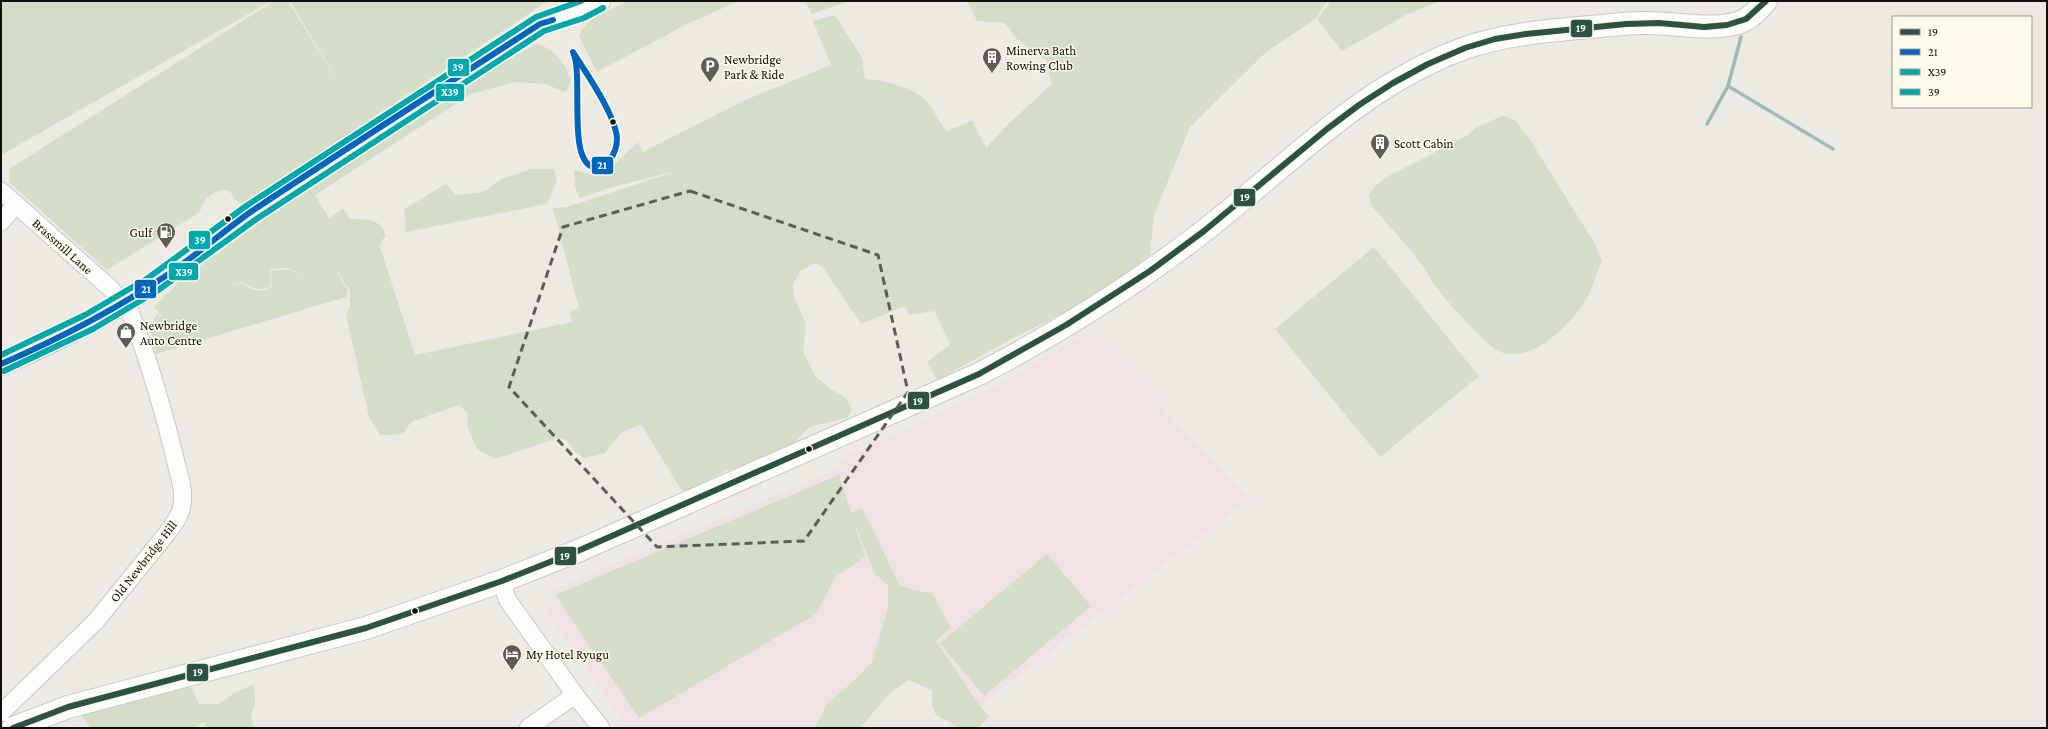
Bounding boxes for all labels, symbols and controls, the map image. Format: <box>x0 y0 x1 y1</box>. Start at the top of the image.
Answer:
legend <box>1892 16 2032 108</box>
line badge: 19 <box>1570 19 1593 38</box>
text: 19 <box>1576 22 1586 34</box>
text: 19 <box>1928 25 1938 39</box>
place label: Minerva Bath Rowing Club <box>1006 43 1076 73</box>
text: 21 <box>1928 45 1938 59</box>
building icon: Minerva Bath Rowing Club <box>981 46 1003 74</box>
place label: Newbridge Park & Ride <box>724 52 784 82</box>
parking icon: Newbridge Park & Ride <box>699 55 721 83</box>
line badge: 39 <box>447 58 470 77</box>
text: 39 <box>452 61 464 73</box>
text: X39 <box>1928 65 1946 79</box>
line badge: X39 <box>435 83 465 102</box>
text: 39 <box>1928 85 1940 99</box>
text: X39 <box>441 86 459 98</box>
unlabelled marker <box>608 117 618 127</box>
building icon: Scott Cabin <box>1369 132 1391 160</box>
place label: Scott Cabin <box>1394 136 1454 151</box>
line badge: 21 <box>591 156 614 175</box>
text: 21 <box>597 159 607 171</box>
line badge: 19 <box>1233 188 1256 207</box>
text: 19 <box>1240 191 1250 203</box>
unlabelled marker <box>223 214 233 224</box>
street label: Brassmill Lane <box>29 215 96 278</box>
fuel station icon: Gulf <box>155 221 177 249</box>
place label: Gulf <box>130 225 153 240</box>
line badge: 39 <box>188 230 211 250</box>
text: 39 <box>194 234 206 246</box>
line badge: X39 <box>168 262 199 281</box>
text: X39 <box>175 266 193 278</box>
line badge: 21 <box>134 279 157 299</box>
text: 21 <box>141 283 151 295</box>
place label: Newbridge Auto Centre <box>140 318 202 348</box>
shop icon: Newbridge Auto Centre <box>115 321 137 349</box>
line badge: 19 <box>907 391 930 410</box>
text: 19 <box>913 395 923 407</box>
unlabelled marker <box>804 444 814 454</box>
street label: Old Newbridge Hill <box>107 517 180 605</box>
line badge: 19 <box>554 546 577 566</box>
text: 19 <box>560 550 570 562</box>
unlabelled marker <box>410 606 420 616</box>
hotel icon: My Hotel Ryugu <box>501 643 523 671</box>
place label: My Hotel Ryugu <box>526 647 609 662</box>
line badge: 19 <box>186 663 209 682</box>
text: 19 <box>193 666 203 678</box>

